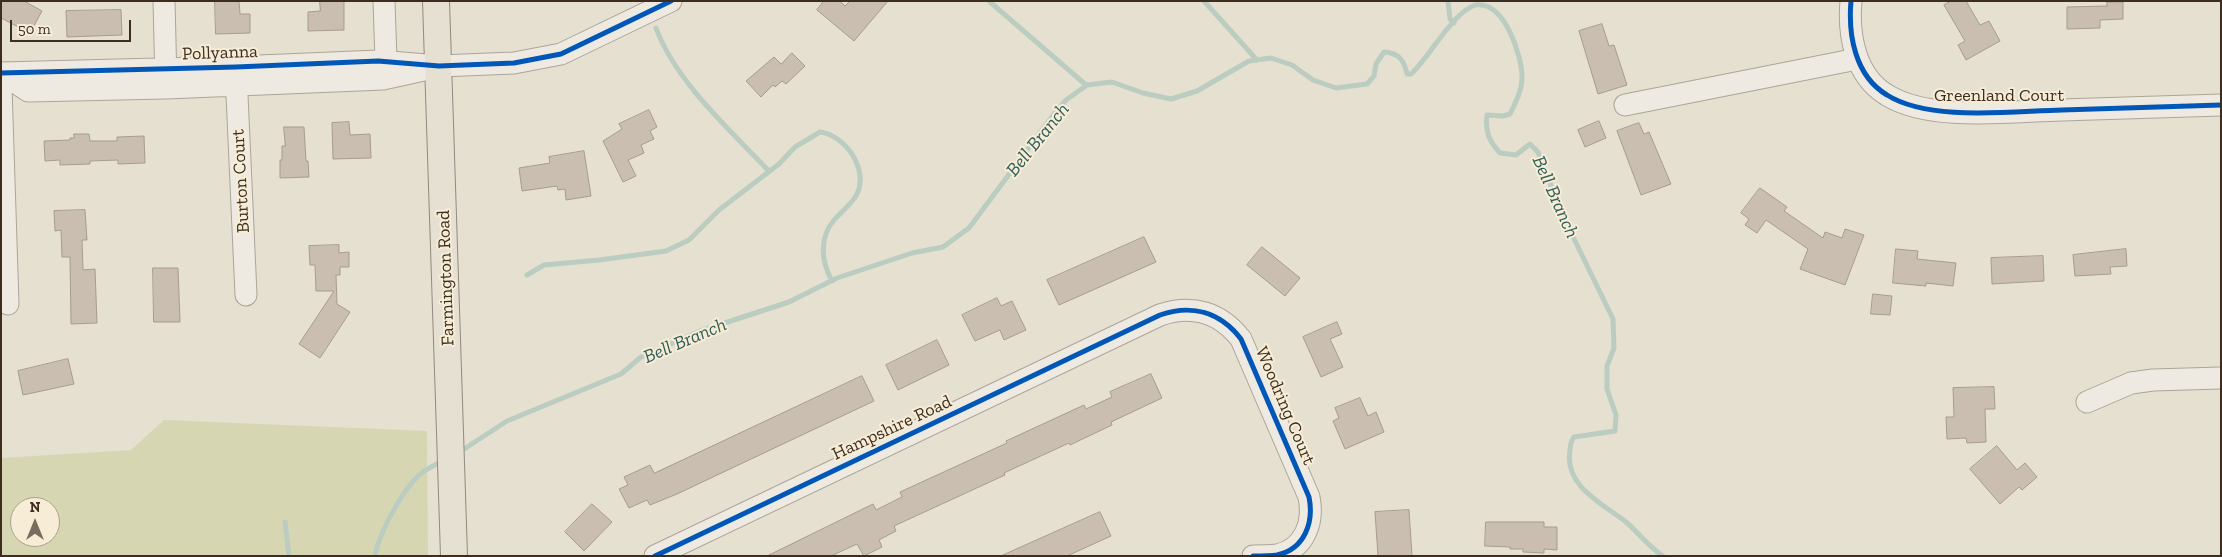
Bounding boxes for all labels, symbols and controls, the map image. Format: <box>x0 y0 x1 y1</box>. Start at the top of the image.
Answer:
scale bar <box>12 10 134 42</box>
text: 50 m <box>18 20 51 38</box>
street label: Pollyanna <box>182 41 258 65</box>
street label: Greenland Court <box>1934 85 2064 107</box>
water label: Bell Branch <box>1002 99 1074 181</box>
street label: Burton Court <box>227 128 255 234</box>
water label: Bell Branch <box>1527 152 1583 242</box>
street label: Farmington Road <box>433 210 459 346</box>
water label: Bell Branch <box>640 313 730 369</box>
street label: Woodring Court <box>1250 344 1320 468</box>
street label: Hampshire Road <box>829 391 955 465</box>
north arrow <box>10 497 60 547</box>
text: N <box>30 499 40 516</box>

